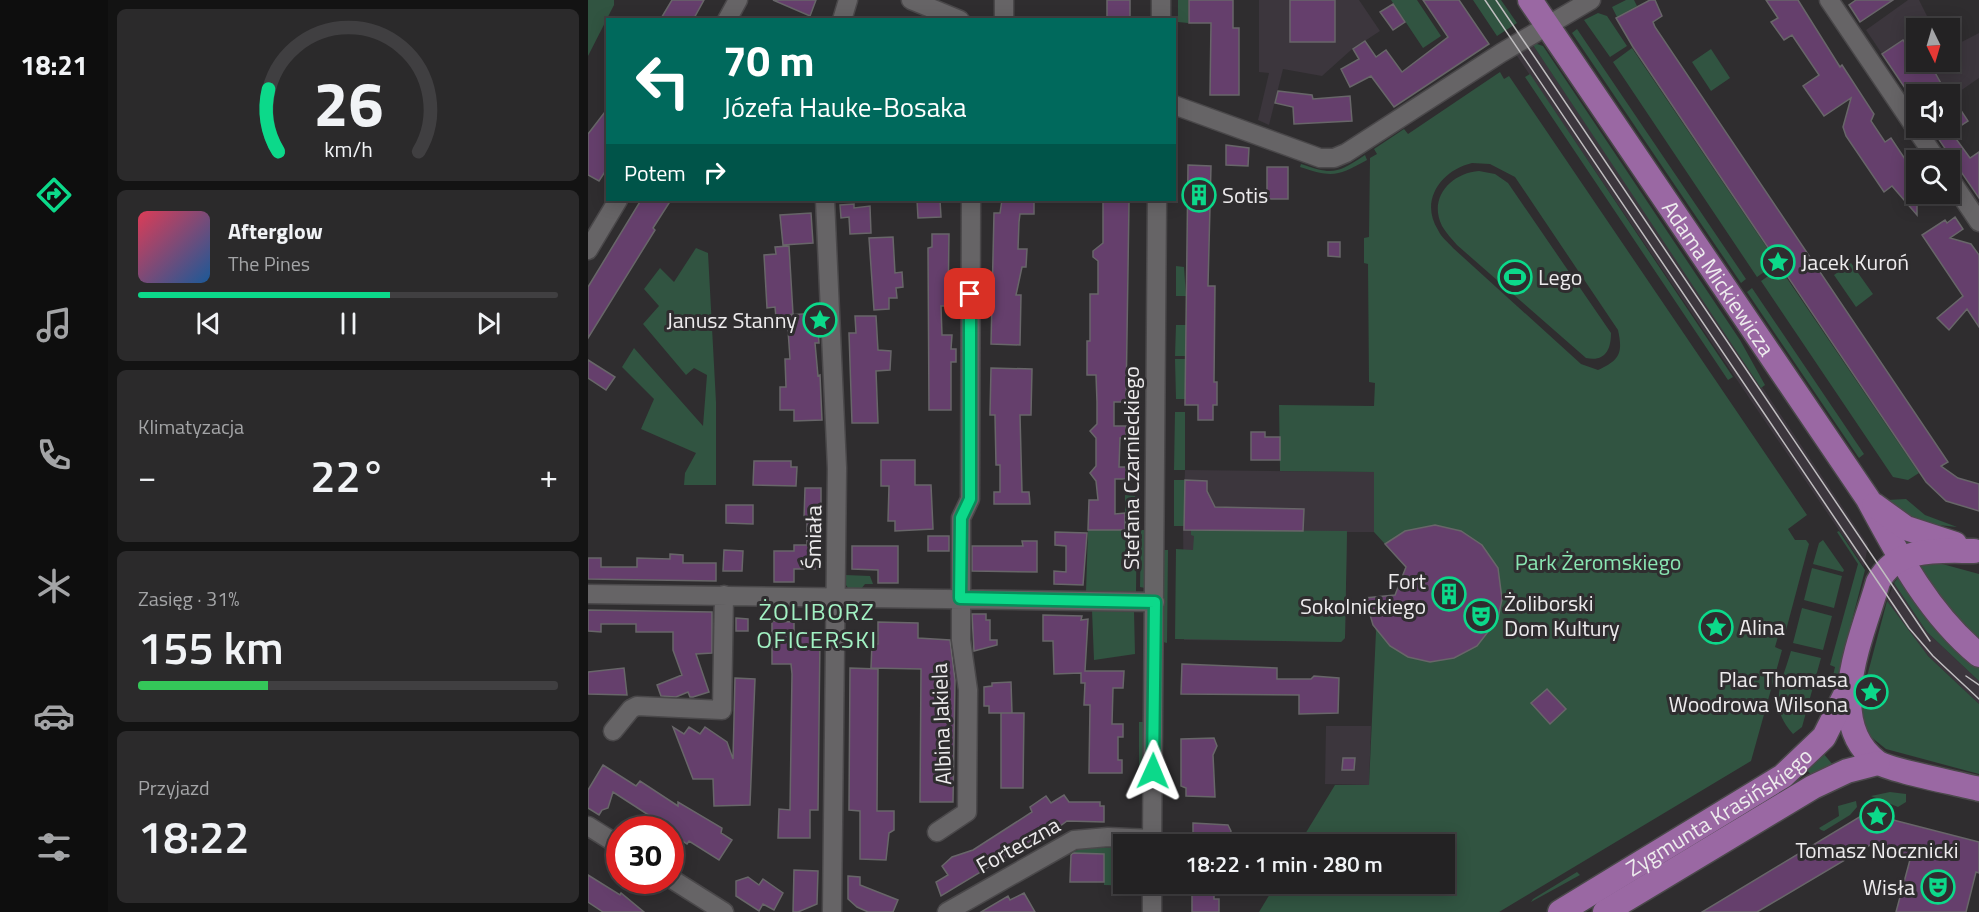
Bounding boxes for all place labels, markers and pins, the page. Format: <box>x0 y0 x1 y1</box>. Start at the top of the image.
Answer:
building icon: Sotis <box>1181 177 1217 213</box>
place label: Sotis <box>1222 178 1268 212</box>
place icon: Jacek Kuroń <box>1760 244 1796 280</box>
place label: Jacek Kuroń <box>1801 245 1909 279</box>
sports icon: Lego <box>1497 259 1533 295</box>
place label: Lego <box>1538 260 1582 294</box>
pin <box>944 268 995 319</box>
place icon: Janusz Stanny <box>802 302 838 338</box>
place label: Janusz Stanny <box>666 303 797 337</box>
place label: Fort Sokolnickiego <box>1300 564 1426 623</box>
building icon: Fort Sokolnickiego <box>1431 576 1467 612</box>
place label: Żoliborski Dom Kultury <box>1504 586 1620 645</box>
theatre icon: Żoliborski Dom Kultury <box>1463 598 1499 634</box>
place icon: Alina <box>1698 609 1734 645</box>
place label: Alina <box>1739 610 1785 644</box>
place label: Plac Thomasa Woodrowa Wilsona <box>1669 662 1848 721</box>
place icon: Plac Thomasa Woodrowa Wilsona <box>1853 674 1889 710</box>
place icon: Tomasz Nocznicki <box>1859 798 1895 834</box>
place label: Tomasz Nocznicki <box>1795 833 1959 867</box>
theatre icon: Wisła <box>1920 869 1956 905</box>
place label: Wisła <box>1863 870 1915 904</box>

